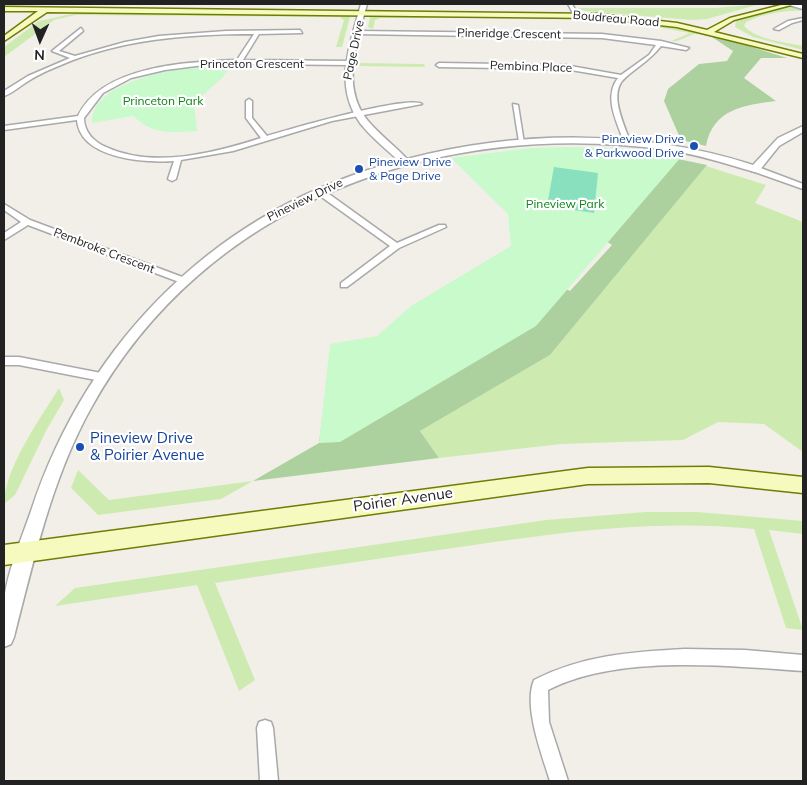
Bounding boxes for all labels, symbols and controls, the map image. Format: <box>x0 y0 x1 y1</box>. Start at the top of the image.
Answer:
street label: Boudreau Road <box>572 8 660 30</box>
north arrow <box>15 15 65 65</box>
street label: Page Drive <box>341 19 367 81</box>
street label: Pineridge Crescent <box>457 26 561 42</box>
text: N <box>34 46 45 64</box>
street label: Princeton Crescent <box>200 57 304 71</box>
street label: Pembina Place <box>490 58 572 76</box>
park label: Princeton Park <box>123 94 203 108</box>
place label: Pineview Drive & Parkwood Drive <box>584 132 684 160</box>
marker: Pineview Drive & Parkwood Drive <box>688 140 700 152</box>
place label: Pineview Drive & Page Drive <box>369 155 451 183</box>
marker: Pineview Drive & Page Drive <box>353 163 365 175</box>
street label: Pineview Drive <box>265 175 345 225</box>
park label: Pineview Park <box>526 197 604 211</box>
street label: Pembroke Crescent <box>51 225 157 277</box>
place label: Pineview Drive & Poirier Avenue <box>90 429 204 464</box>
marker: Pineview Drive & Poirier Avenue <box>74 441 86 453</box>
street label: Poirier Avenue <box>352 484 454 516</box>

